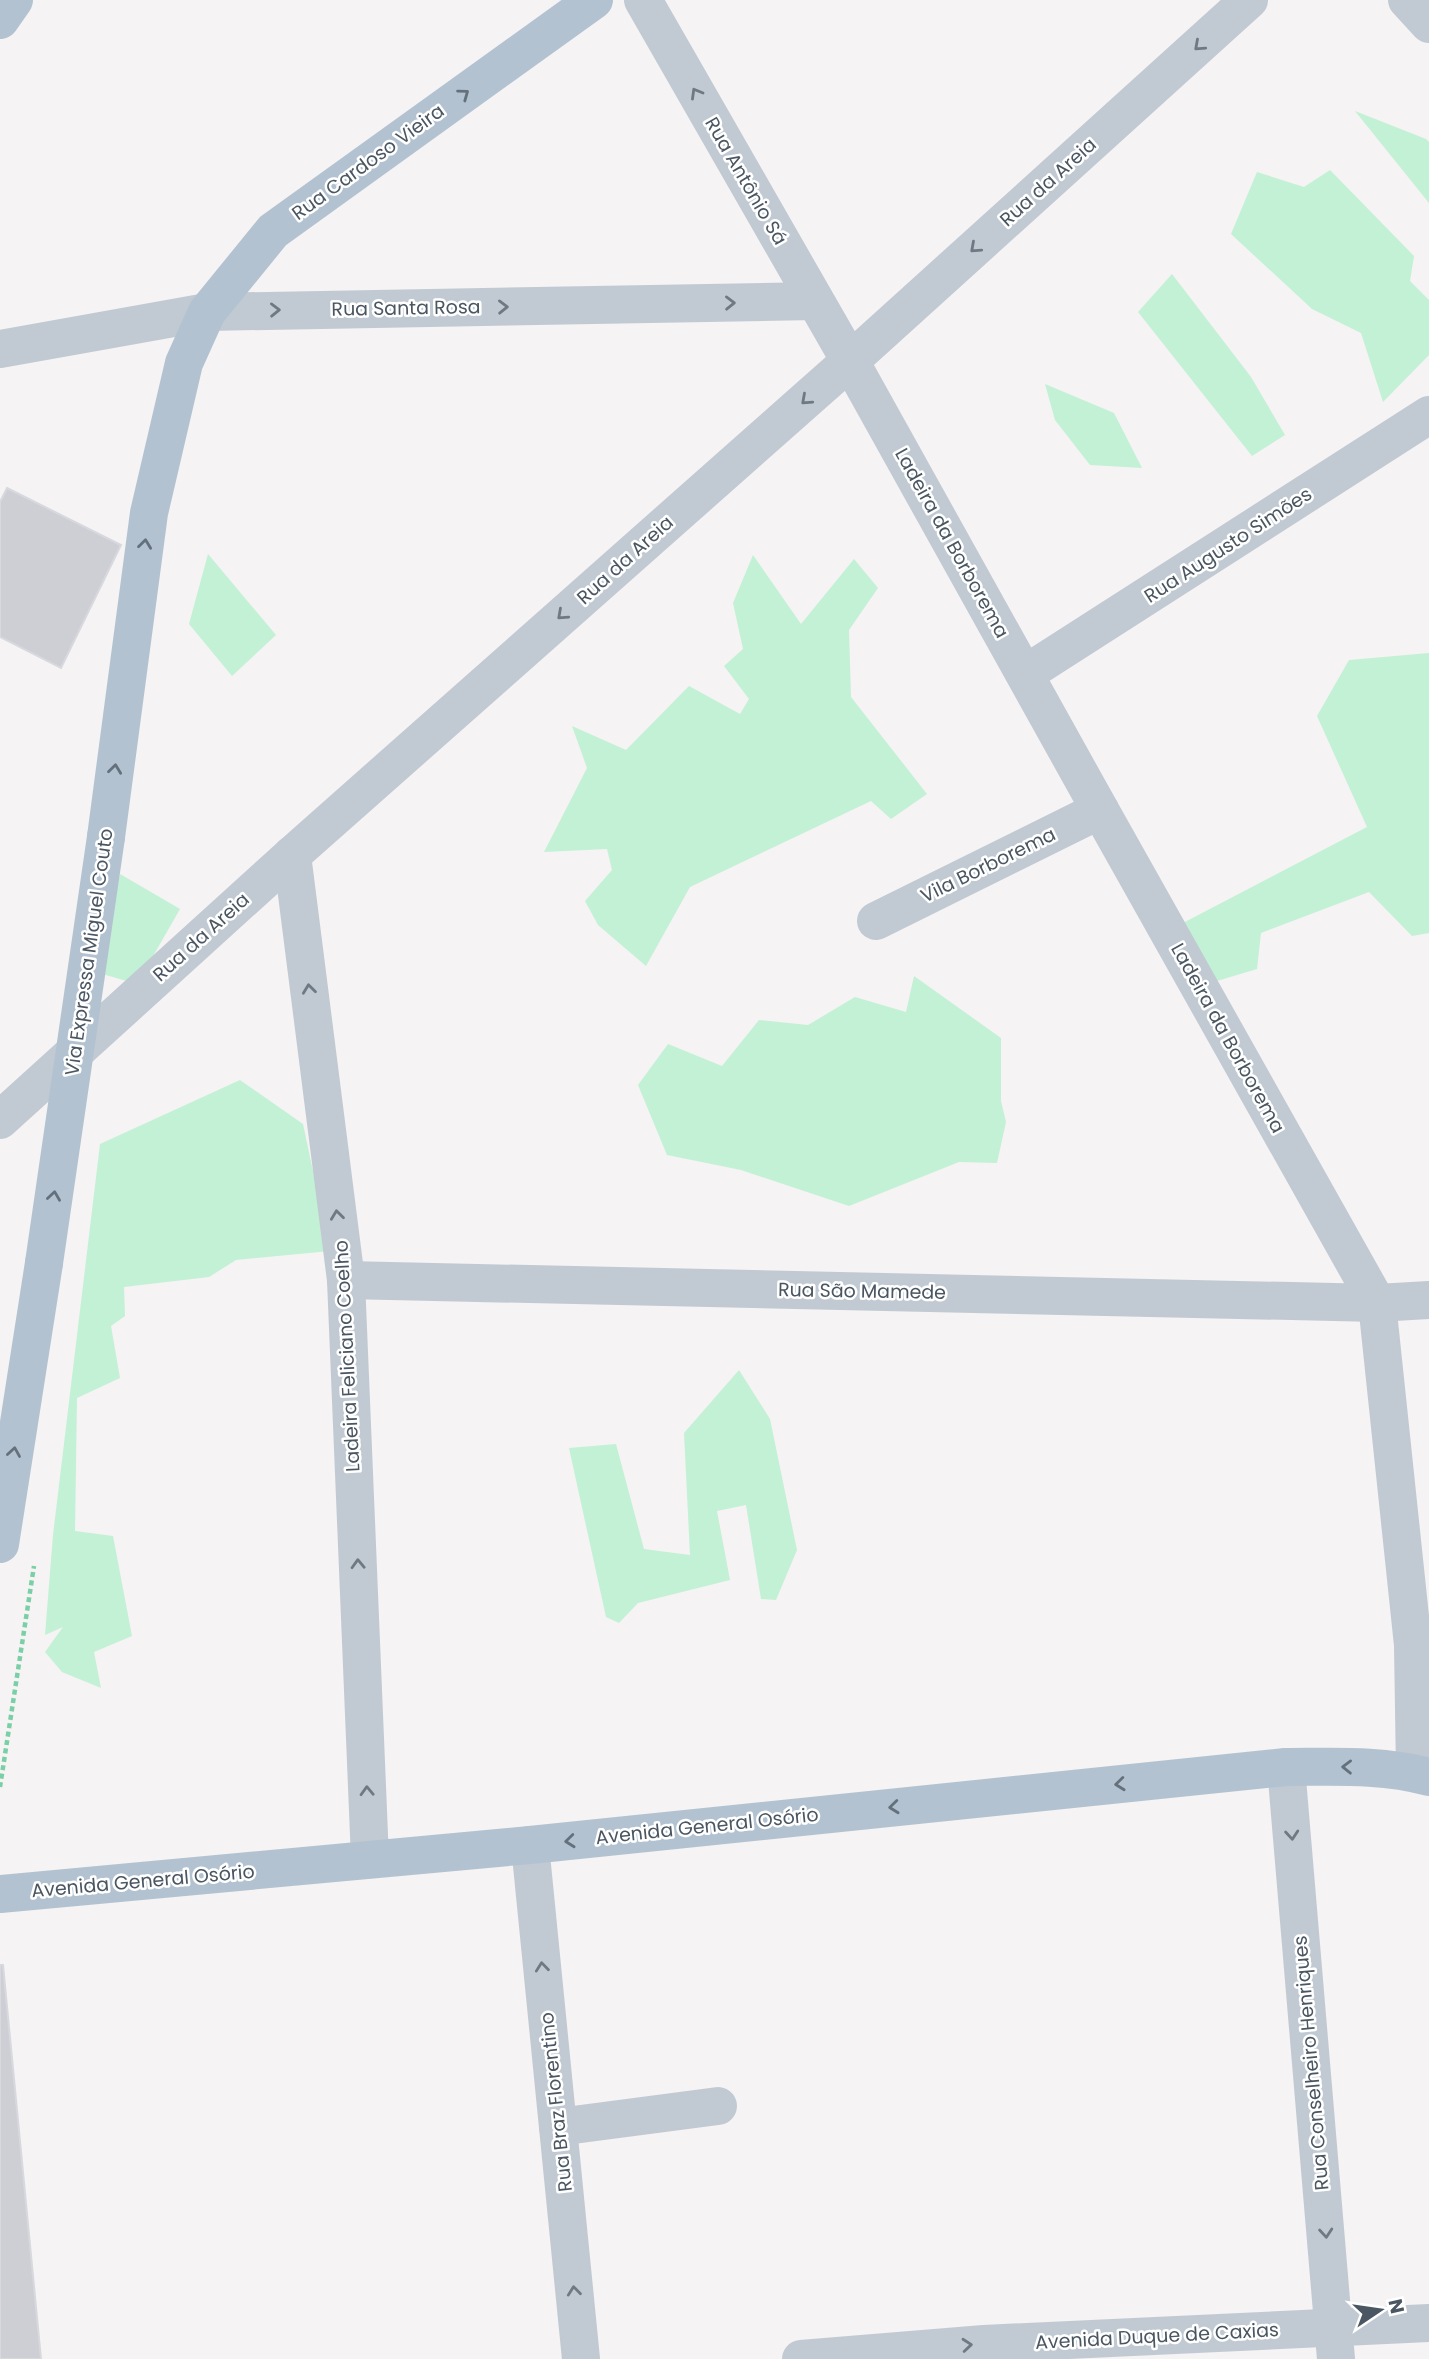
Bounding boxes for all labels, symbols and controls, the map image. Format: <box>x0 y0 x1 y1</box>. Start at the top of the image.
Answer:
one-way arrow <box>1194 38 1207 50</box>
one-way arrow <box>691 88 704 101</box>
one-way arrow <box>456 89 469 102</box>
street label: Rua Cardoso Vieira <box>286 98 450 226</box>
street label: Rua Antônio Sá <box>698 112 794 250</box>
street label: Rua da Areia <box>994 131 1102 233</box>
one-way arrow <box>970 239 983 252</box>
street label: Rua Santa Rosa <box>331 293 481 323</box>
one-way arrow <box>726 295 736 311</box>
one-way arrow <box>498 299 509 314</box>
one-way arrow <box>270 303 281 318</box>
one-way arrow <box>801 392 814 404</box>
street label: Ladeira da Borborema <box>888 443 1016 643</box>
street label: Rua Augusto Simões <box>1139 481 1317 609</box>
street label: Rua da Areia <box>571 509 679 611</box>
one-way arrow <box>137 538 152 549</box>
one-way arrow <box>558 607 571 620</box>
one-way arrow <box>108 763 123 775</box>
street label: Vila Borborema <box>916 821 1060 909</box>
street label: Via Expressa Miguel Couto <box>58 827 120 1077</box>
street label: Rua da Areia <box>147 886 255 988</box>
street label: Ladeira da Borborema <box>1164 938 1292 1138</box>
one-way arrow <box>301 983 316 995</box>
one-way arrow <box>46 1190 61 1202</box>
one-way arrow <box>330 1209 345 1220</box>
street label: Ladeira Feliciano Coelho <box>327 1239 367 1473</box>
street label: Rua São Mamede <box>778 1276 946 1306</box>
one-way arrow <box>7 1446 22 1458</box>
one-way arrow <box>350 1558 365 1569</box>
one-way arrow <box>1341 1759 1351 1775</box>
one-way arrow <box>1114 1776 1125 1791</box>
one-way arrow <box>360 1785 375 1796</box>
one-way arrow <box>888 1800 900 1815</box>
street label: Avenida General Osório <box>594 1801 820 1851</box>
one-way arrow <box>1284 1830 1299 1841</box>
one-way arrow <box>564 1833 576 1848</box>
street label: Avenida General Osório <box>30 1858 256 1904</box>
street label: Rua Conselheiro Henriques <box>1286 1935 1336 2191</box>
one-way arrow <box>535 1961 550 1972</box>
street label: Rua Braz Florentino <box>533 2011 579 2193</box>
one-way arrow <box>1318 2227 1333 2239</box>
north arrow <box>1345 2275 1415 2345</box>
one-way arrow <box>567 2285 582 2297</box>
text: N <box>1381 2296 1411 2316</box>
street label: Avenida Duque de Caxias <box>1034 2316 1280 2356</box>
one-way arrow <box>962 2338 973 2353</box>

